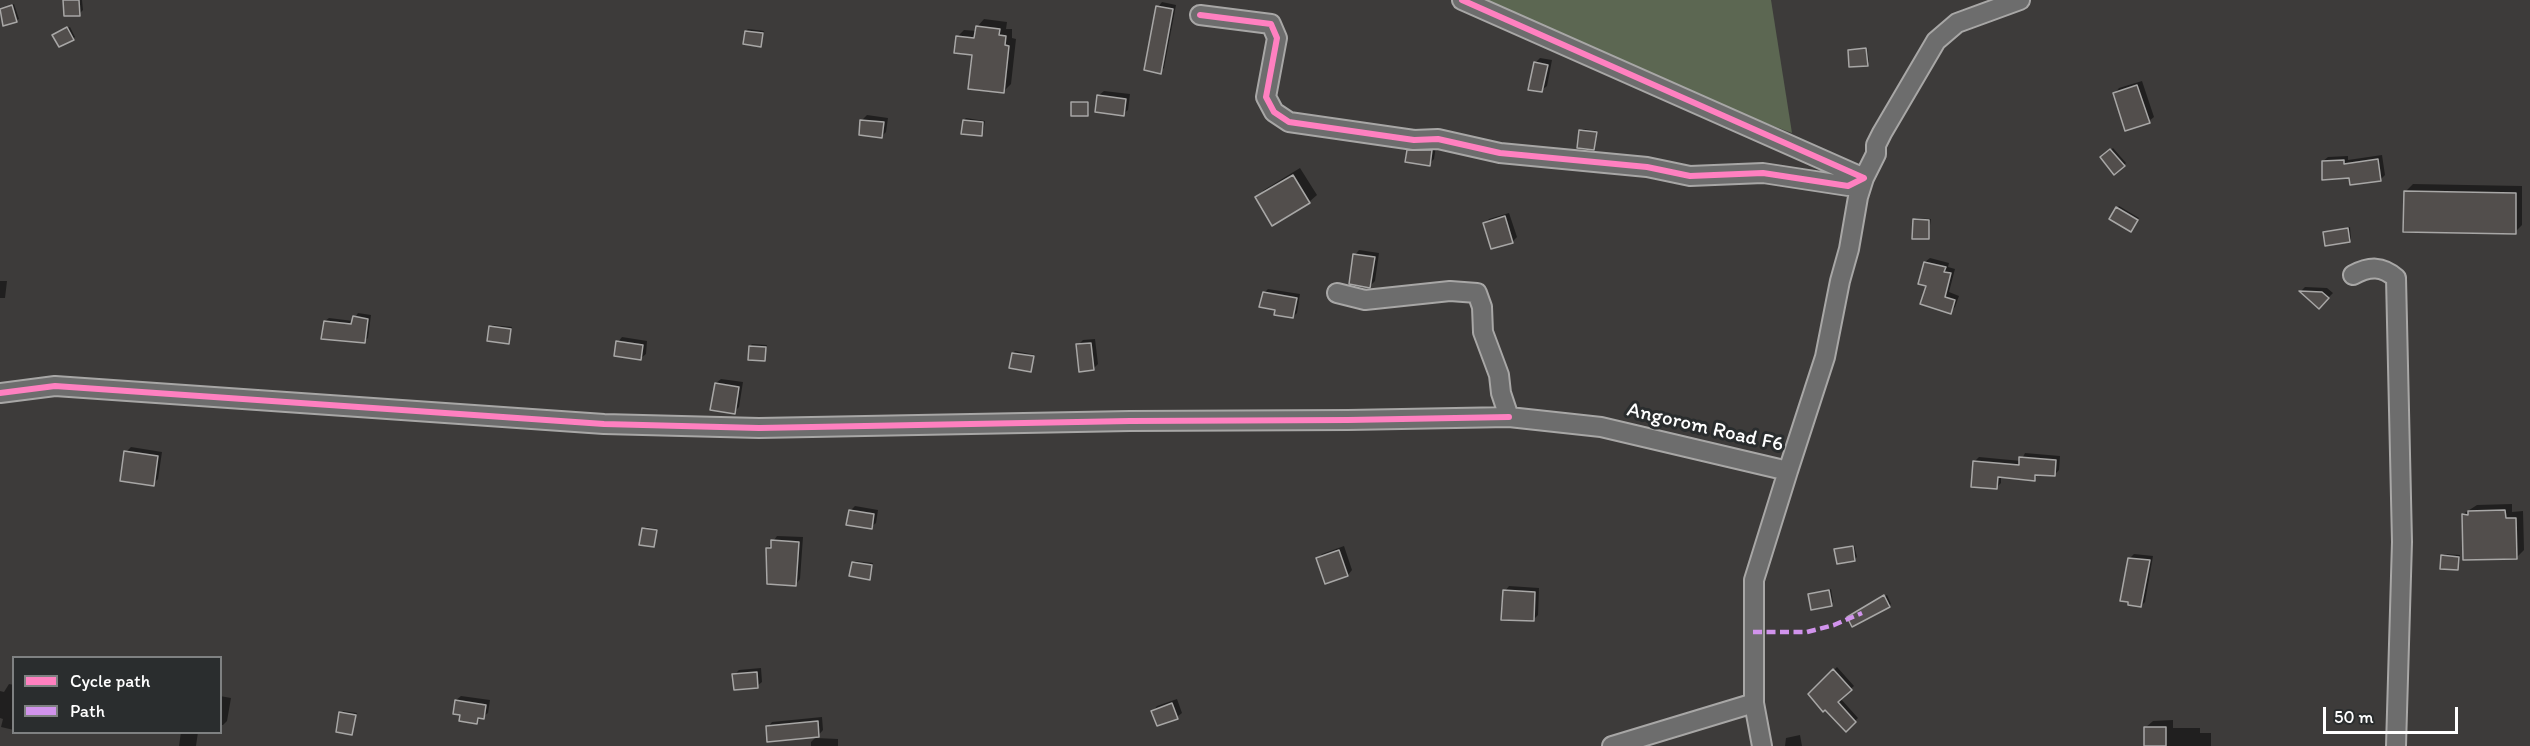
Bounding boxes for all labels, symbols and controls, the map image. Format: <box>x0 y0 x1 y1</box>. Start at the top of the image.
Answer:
street label: Angorom Road F6 <box>1624 398 1786 458</box>
legend <box>12 656 222 734</box>
text: Cycle path <box>70 670 150 692</box>
scale bar <box>2326 695 2461 733</box>
text: Path <box>70 700 105 722</box>
text: 50 m <box>2334 706 2374 728</box>

